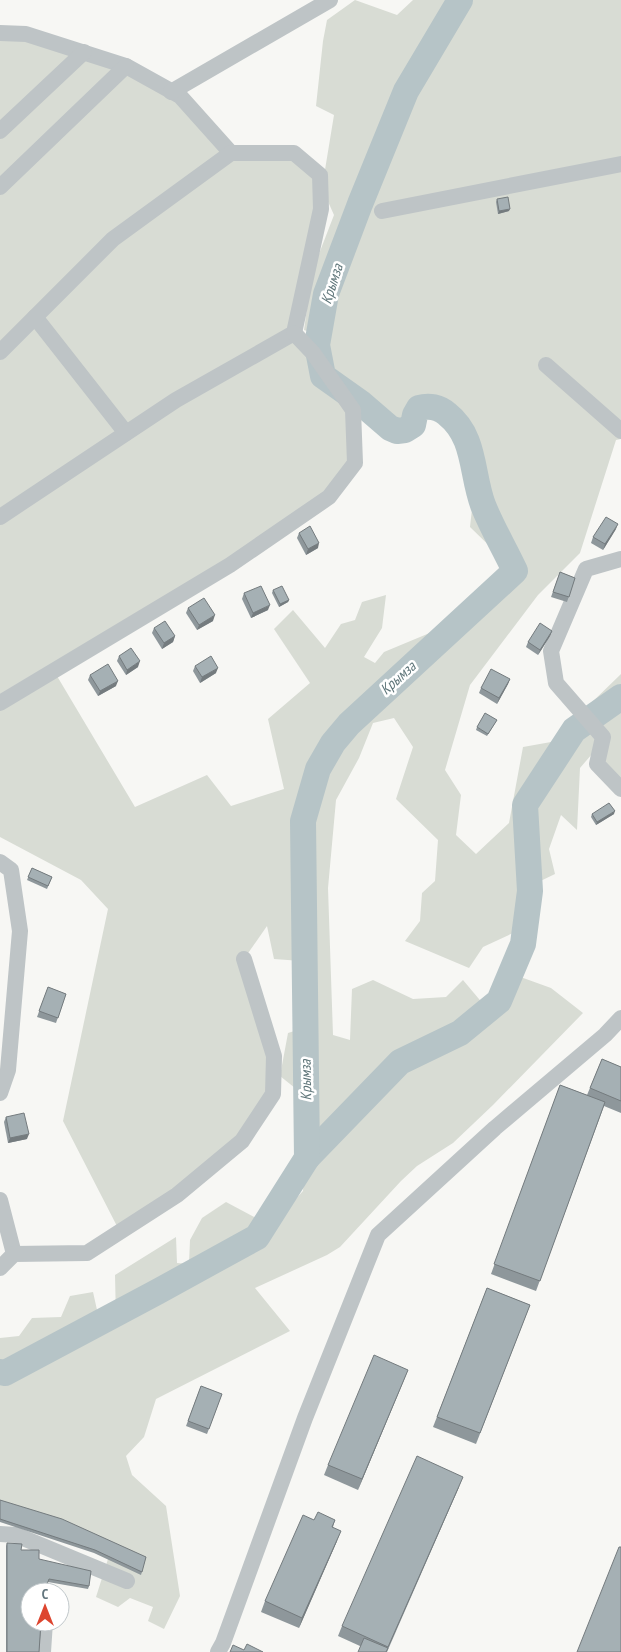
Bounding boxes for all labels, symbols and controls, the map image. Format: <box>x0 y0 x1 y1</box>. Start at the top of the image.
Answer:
water label: Крымза <box>316 260 347 306</box>
water label: Крымза <box>376 656 420 698</box>
water label: Крымза <box>296 1058 315 1101</box>
north arrow <box>20 1582 70 1632</box>
text: С <box>42 1585 49 1603</box>

